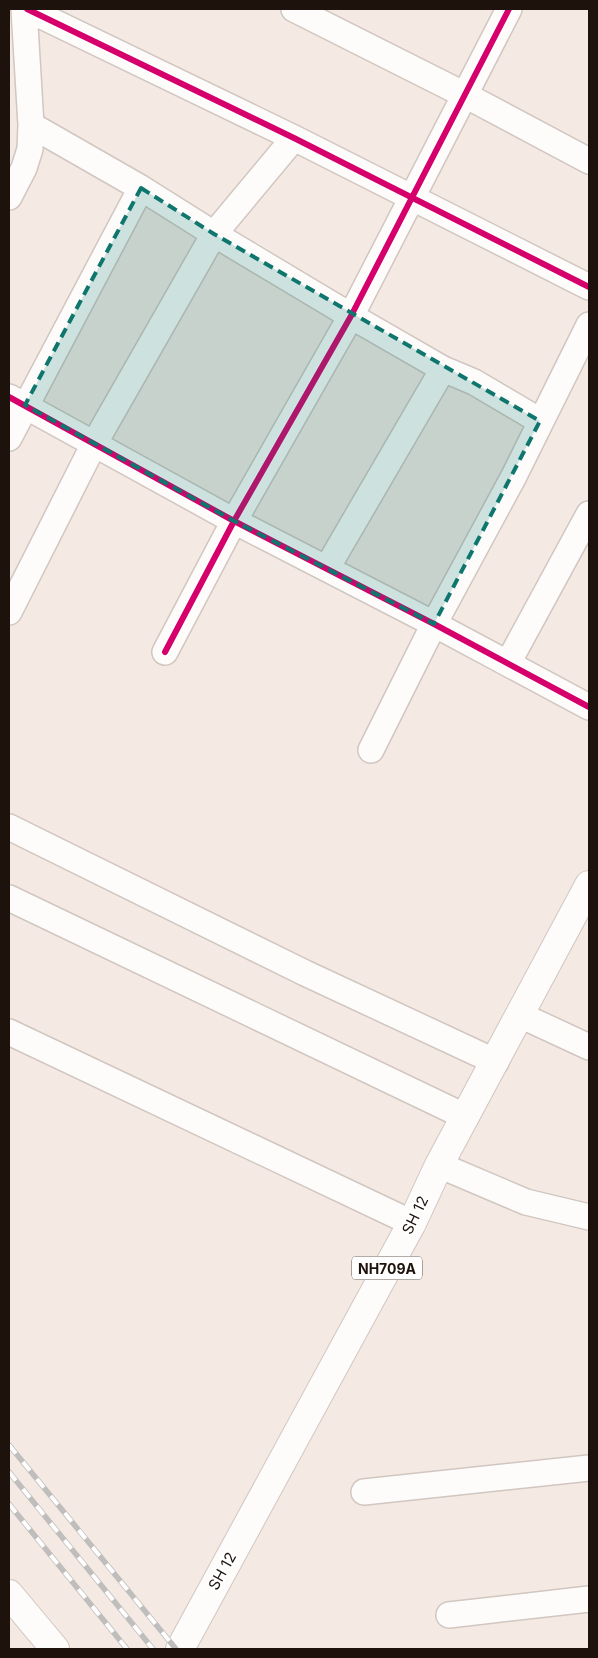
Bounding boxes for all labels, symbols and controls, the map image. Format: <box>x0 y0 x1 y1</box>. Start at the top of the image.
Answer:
street label: SH 12 <box>398 1193 432 1237</box>
road number: NH709A <box>352 1256 422 1280</box>
street label: SH 12 <box>204 1549 240 1593</box>

